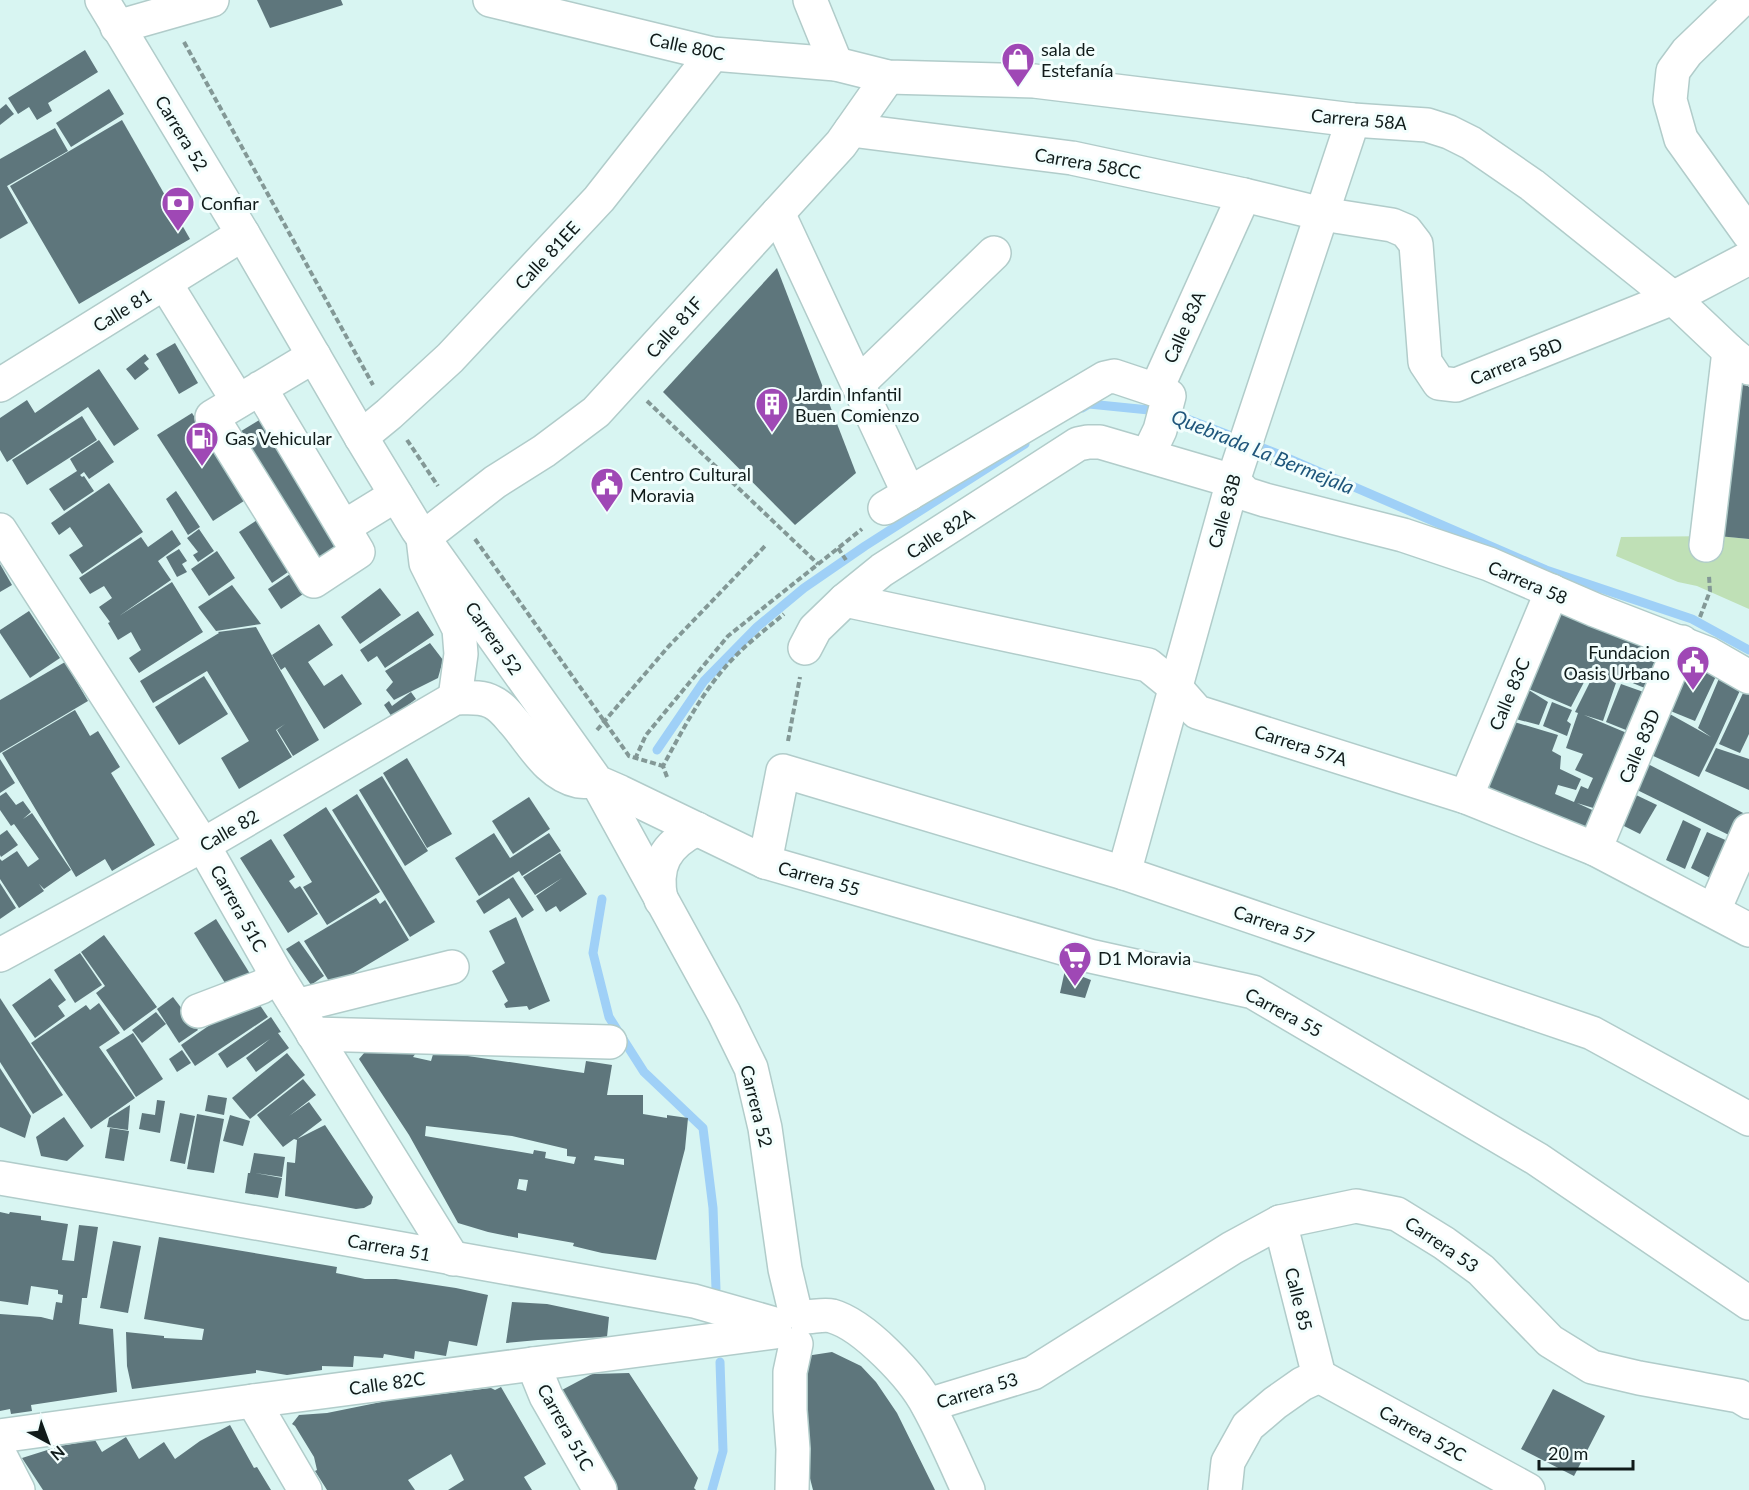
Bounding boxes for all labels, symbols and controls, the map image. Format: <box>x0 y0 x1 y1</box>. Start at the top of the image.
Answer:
street label: Calle 80C <box>647 27 727 65</box>
place label: sala de Estefanía <box>1041 38 1113 81</box>
shop icon: sala de Estefanía <box>1000 41 1036 88</box>
street label: Carrera 52 <box>151 91 213 175</box>
street label: Carrera 58A <box>1310 104 1409 134</box>
street label: Carrera 58CC <box>1033 143 1143 183</box>
bank icon: Confiar <box>160 185 196 232</box>
place label: Confiar <box>201 192 259 214</box>
street label: Calle 81EE <box>510 216 584 294</box>
street label: Calle 81 <box>89 284 155 336</box>
street label: Calle 83A <box>1158 287 1210 366</box>
street label: Calle 81F <box>641 292 707 362</box>
street label: Carrera 58D <box>1467 332 1565 390</box>
place label: Jardin Infantil Buen Comienzo <box>795 383 920 426</box>
building icon: Jardin Infantil Buen Comienzo <box>754 386 790 433</box>
water label: Quebrada La Bermejala <box>1168 403 1358 499</box>
fuel station icon: Gas Vehicular <box>184 420 220 467</box>
place label: Gas Vehicular <box>225 427 332 449</box>
place label: Centro Cultural Moravia <box>630 463 751 506</box>
public building icon: Centro Cultural Moravia <box>589 466 625 513</box>
street label: Calle 83B <box>1203 471 1245 551</box>
street label: Calle 82A <box>902 502 979 563</box>
street label: Carrera 58 <box>1485 555 1571 609</box>
street label: Carrera 52 <box>461 597 527 679</box>
place label: Fundacion Oasis Urbano <box>1564 641 1670 684</box>
public building icon: Fundacion Oasis Urbano <box>1675 644 1711 691</box>
street label: Calle 83C <box>1484 654 1534 734</box>
street label: Calle 83D <box>1614 706 1664 786</box>
street label: Carrera 57A <box>1252 720 1351 771</box>
street label: Calle 82 <box>196 804 262 856</box>
street label: Carrera 55 <box>776 856 862 900</box>
street label: Carrera 51C <box>206 861 272 955</box>
street label: Carrera 57 <box>1231 900 1317 948</box>
supermarket icon: D1 Moravia <box>1057 940 1093 987</box>
place label: D1 Moravia <box>1098 947 1191 969</box>
street label: Carrera 55 <box>1242 983 1326 1041</box>
street label: Carrera 52 <box>736 1063 778 1149</box>
street label: Carrera 53 <box>1401 1211 1483 1277</box>
street label: Carrera 51 <box>346 1229 432 1265</box>
street label: Calle 85 <box>1281 1265 1317 1333</box>
street label: Calle 82C <box>348 1367 426 1399</box>
street label: Carrera 53 <box>934 1367 1020 1413</box>
street label: Carrera 51C <box>533 1380 599 1474</box>
street label: Carrera 52C <box>1376 1400 1470 1466</box>
north arrow <box>18 1412 78 1472</box>
scale bar <box>1539 1433 1634 1471</box>
text: N <box>47 1442 69 1465</box>
text: 20 m <box>1548 1442 1588 1464</box>

